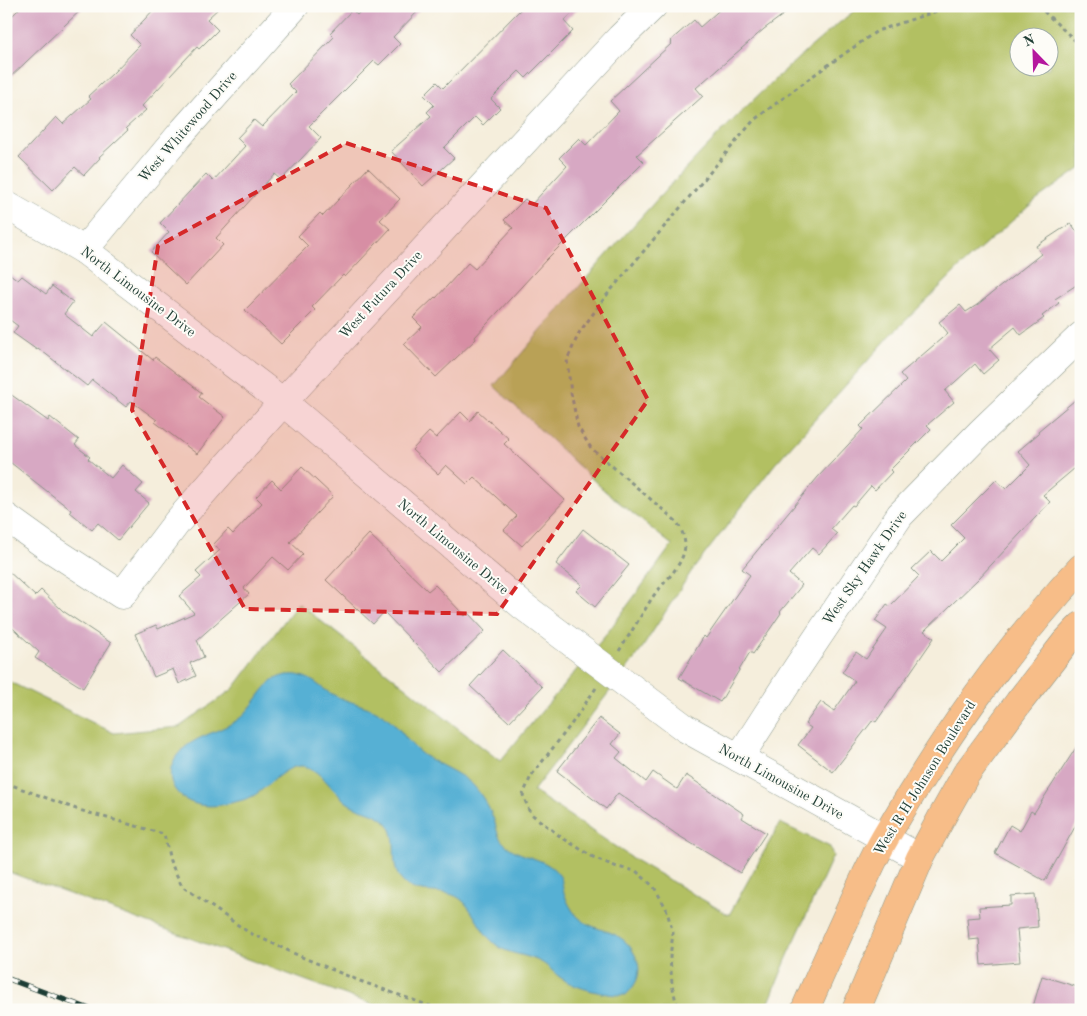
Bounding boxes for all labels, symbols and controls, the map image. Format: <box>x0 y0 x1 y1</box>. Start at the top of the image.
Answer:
north arrow <box>1010 28 1060 78</box>
text: N <box>1022 32 1037 49</box>
street label: West Whitewood Drive <box>136 69 240 185</box>
street label: North Limousine Drive <box>78 244 198 340</box>
street label: West Futura Drive <box>337 248 425 342</box>
street label: North Limousine Drive <box>395 497 511 597</box>
street label: West Sky Hawk Drive <box>820 508 910 628</box>
street label: West R H Johnson Boulevard <box>872 698 978 858</box>
street label: North Limousine Drive <box>716 742 846 822</box>

